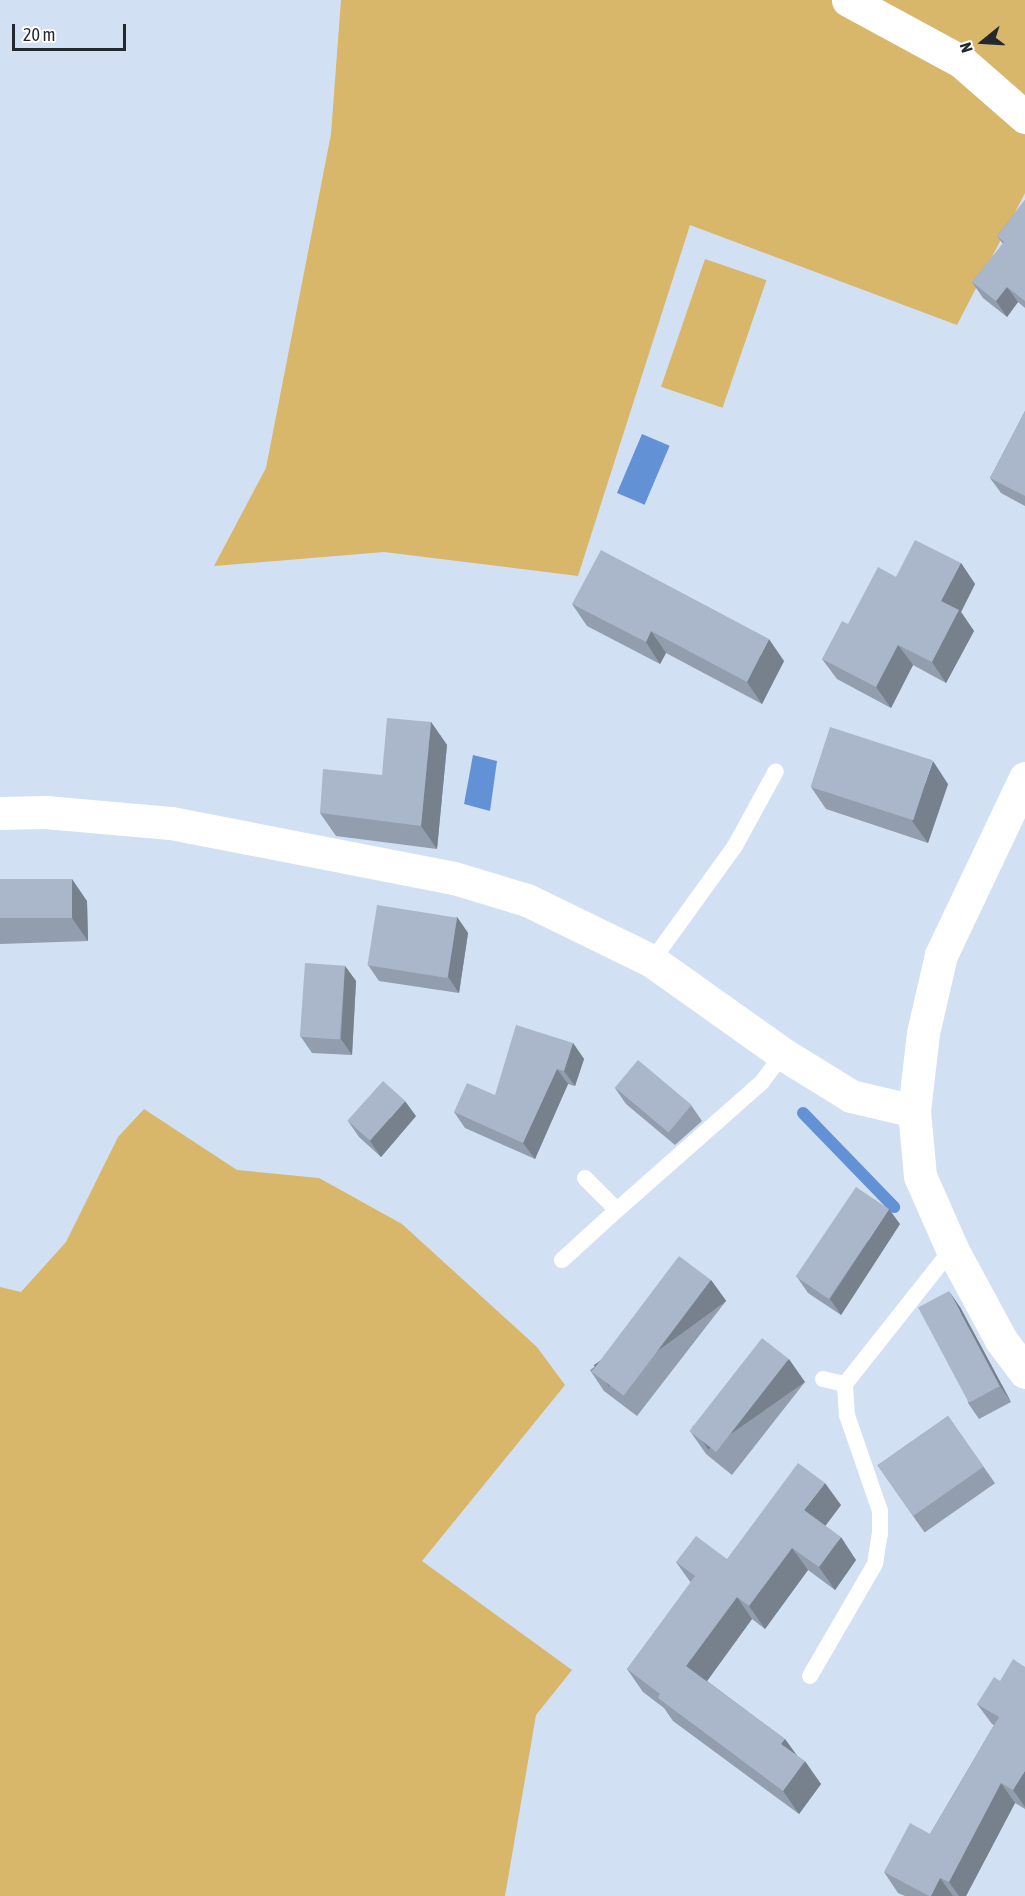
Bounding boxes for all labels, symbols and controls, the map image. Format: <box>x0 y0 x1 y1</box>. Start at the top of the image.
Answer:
scale bar <box>15 12 129 50</box>
north arrow <box>953 12 1013 72</box>
text: 20 m <box>23 24 55 45</box>
text: N <box>956 40 976 55</box>

